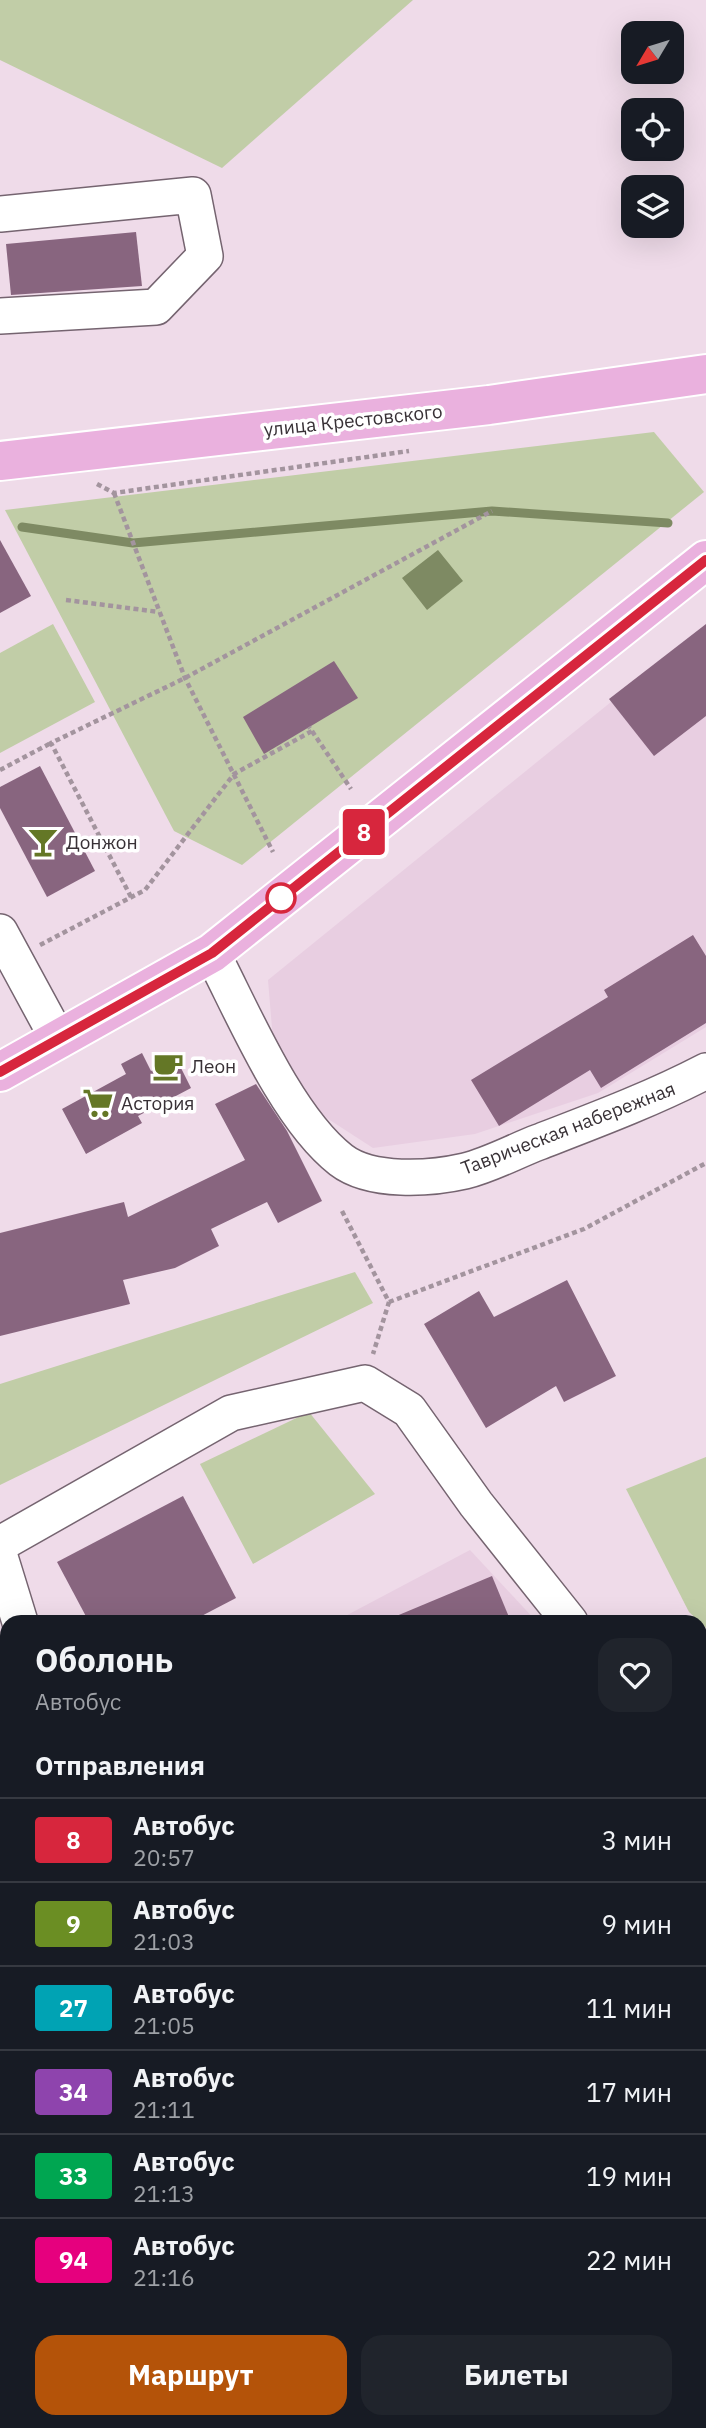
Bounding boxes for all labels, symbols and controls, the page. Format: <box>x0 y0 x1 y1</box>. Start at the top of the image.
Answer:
north arrow <box>621 21 684 84</box>
map controls <box>621 21 684 238</box>
button: locate <box>621 98 684 161</box>
button: layers <box>621 175 684 238</box>
street label: улица Крестовского <box>262 399 444 441</box>
line badge: 8 <box>341 809 387 855</box>
text: 8 <box>357 816 371 848</box>
bar icon: Донжон <box>26 825 60 859</box>
place label: Донжон <box>66 830 138 854</box>
unlabelled marker <box>266 883 296 913</box>
cafe icon: Леон <box>151 1049 185 1083</box>
place label: Леон <box>191 1054 236 1078</box>
street label: Таврическая набережная <box>457 1076 679 1180</box>
supermarket icon: Астория <box>81 1086 115 1120</box>
place label: Астория <box>121 1091 195 1115</box>
text: Оболонь <box>35 1638 173 1681</box>
button: heart <box>598 1638 672 1712</box>
text: Автобус <box>35 1686 121 1716</box>
text: Отправления <box>35 1748 205 1782</box>
text: Автобус <box>133 1808 235 1842</box>
text: 3 мин <box>602 1823 672 1857</box>
text: 8 <box>66 1824 81 1856</box>
text: 20:57 <box>133 1842 195 1872</box>
text: Автобус <box>133 1892 235 1926</box>
text: 9 мин <box>602 1907 672 1941</box>
text: 9 <box>66 1908 81 1940</box>
text: 21:03 <box>133 1926 195 1956</box>
text: Автобус <box>133 1976 235 2010</box>
text: 11 мин <box>586 1991 672 2025</box>
text: 27 <box>59 1992 88 2024</box>
text: 21:05 <box>133 2010 195 2040</box>
text: Автобус <box>133 2060 235 2094</box>
text: 17 мин <box>586 2075 672 2109</box>
text: 34 <box>59 2076 88 2108</box>
text: 21:11 <box>133 2094 195 2124</box>
text: Автобус <box>133 2144 235 2178</box>
text: 19 мин <box>586 2159 672 2193</box>
text: 33 <box>59 2160 88 2192</box>
text: 21:13 <box>133 2178 195 2208</box>
text: Автобус <box>133 2228 235 2262</box>
text: 22 мин <box>586 2243 672 2277</box>
text: 94 <box>59 2244 88 2276</box>
text: 21:16 <box>133 2262 195 2292</box>
button: Маршрут <box>35 2335 347 2415</box>
button: Билеты <box>361 2335 672 2415</box>

